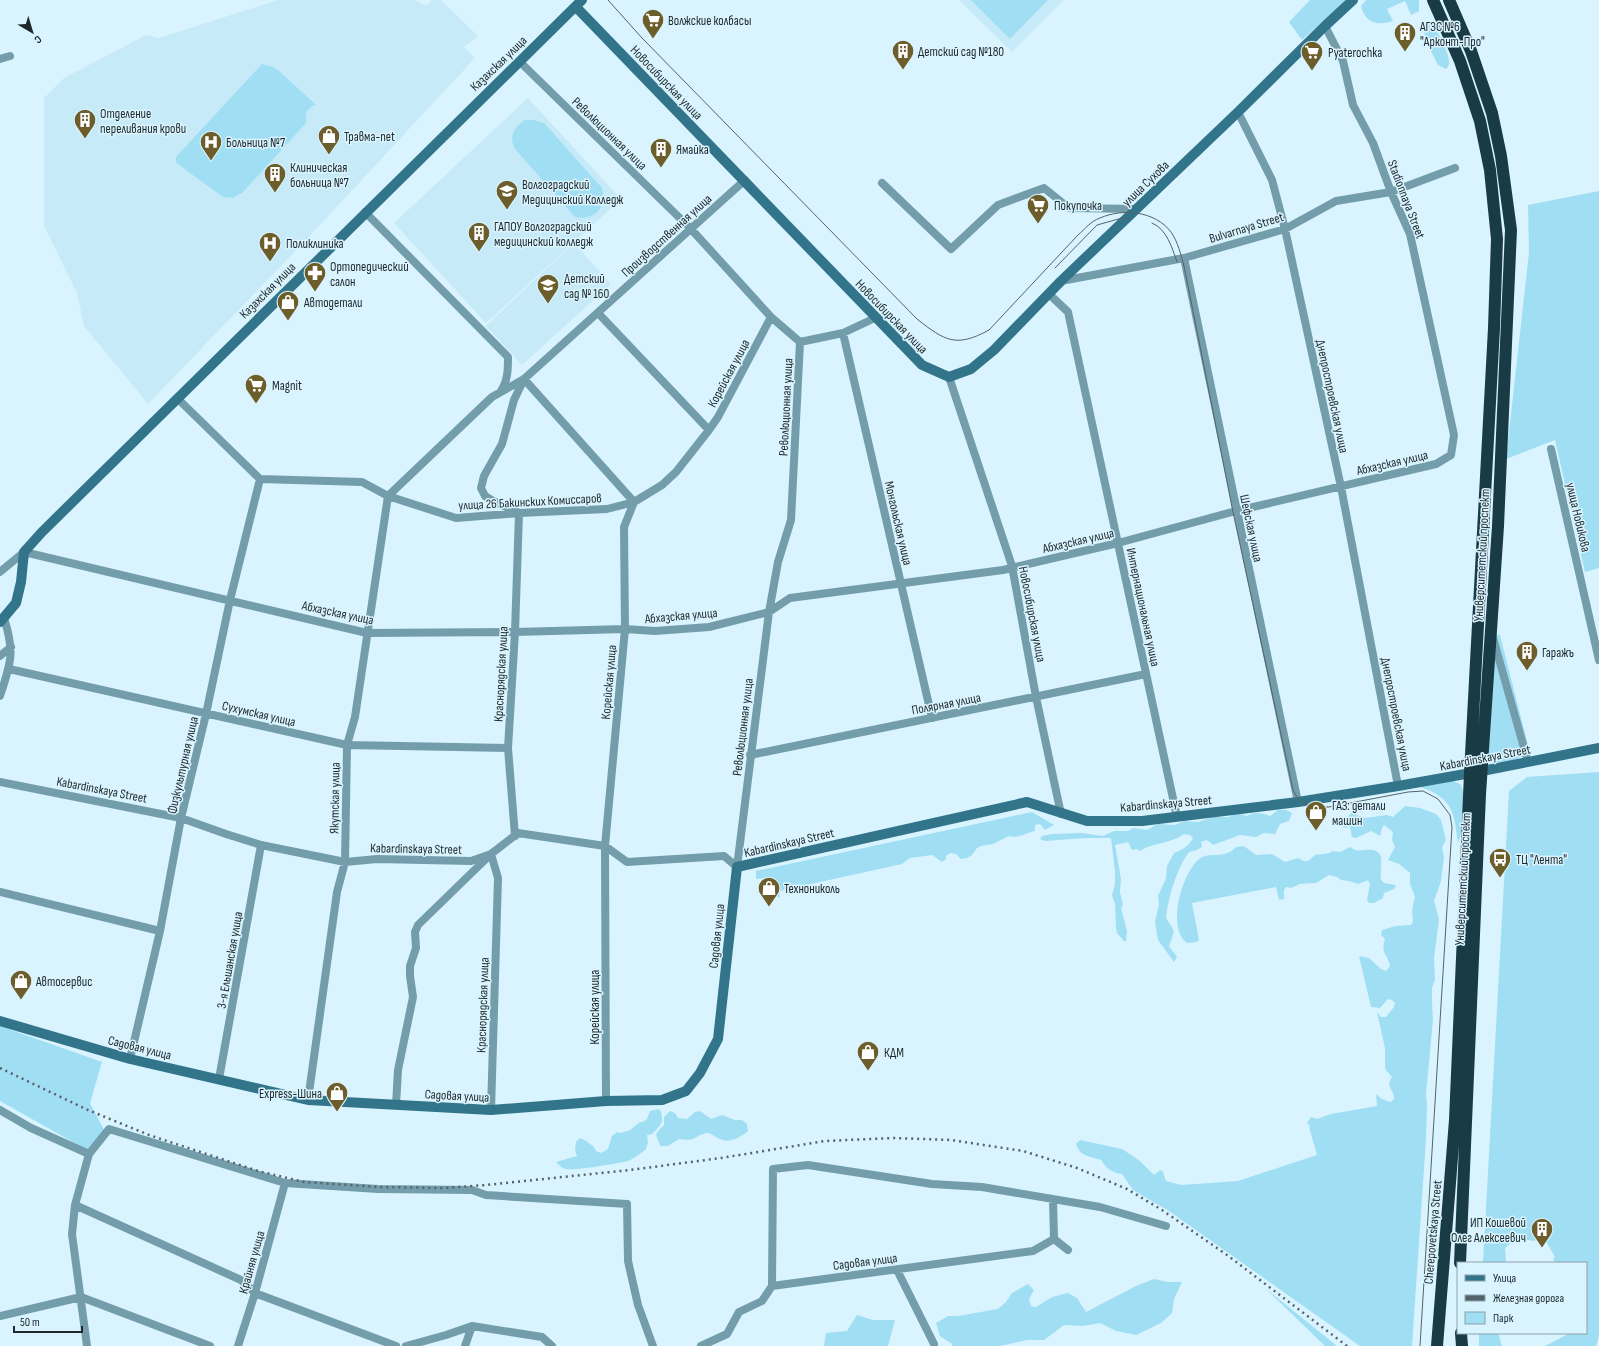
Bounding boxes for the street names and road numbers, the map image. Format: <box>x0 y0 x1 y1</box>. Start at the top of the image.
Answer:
street label: Казахская улица <box>467 33 530 95</box>
street label: Новосибирская улица <box>627 42 706 123</box>
street label: Революционная улица <box>568 94 650 174</box>
street label: улица Сухова <box>1119 157 1173 210</box>
street label: Stadionnaya Street <box>1384 158 1428 241</box>
street label: Производственная улица <box>618 191 715 281</box>
street label: Bulvarnaya Street <box>1207 209 1285 247</box>
street label: Казахская улица <box>236 259 299 322</box>
street label: Новосибирская улица <box>852 276 931 357</box>
street label: Корейская улица <box>704 337 753 410</box>
street label: Днепростроевская улица <box>1312 338 1352 454</box>
street label: Революционная улица <box>775 358 797 456</box>
street label: Абхазская улица <box>1354 447 1430 479</box>
street label: Монгольская улица <box>881 480 915 567</box>
street label: улица Новикова <box>1562 481 1594 554</box>
street label: Университетский проспект <box>1471 488 1493 622</box>
street label: улица 26 Бакинских Комиссаров <box>458 490 602 514</box>
street label: Шефская улица <box>1236 493 1266 563</box>
street label: Абхазская улица <box>1040 525 1116 557</box>
street label: Интернациональная улица <box>1123 546 1163 668</box>
street label: Новосибирская улица <box>1015 565 1049 663</box>
street label: Абхазская улица <box>300 597 375 628</box>
street label: Абхазская улица <box>643 605 718 627</box>
street label: Краснорядская улица <box>491 626 511 722</box>
street label: Корейская улица <box>598 644 620 720</box>
street label: Днепростроевская улица <box>1377 656 1415 773</box>
street label: Революционная улица <box>729 677 757 777</box>
street label: Полярная улица <box>910 689 982 719</box>
street label: Сухумская улица <box>220 698 297 730</box>
street label: Физкультурная улица <box>164 715 202 816</box>
street label: Kabardinskaya Street <box>1439 741 1532 775</box>
street label: Якутская улица <box>326 762 344 834</box>
street label: Kabardinskaya Street <box>55 773 149 807</box>
street label: Kabardinskaya Street <box>1120 792 1213 816</box>
street label: Университетский проспект <box>1452 812 1474 946</box>
street label: Kabardinskaya Street <box>743 825 836 861</box>
street label: Kabardinskaya Street <box>370 840 462 858</box>
street label: Садовая улица <box>706 903 728 969</box>
street label: 3-я Ельшанская улица <box>214 910 246 1010</box>
street label: Краснорядская улица <box>473 957 493 1053</box>
street label: Корейская улица <box>587 970 603 1044</box>
street label: Садовая улица <box>106 1032 173 1064</box>
street label: Садовая улица <box>424 1086 490 1106</box>
street label: Cherepovetskaya Street <box>1420 1179 1446 1285</box>
street label: Крайняя улица <box>235 1229 269 1296</box>
street label: Садовая улица <box>832 1250 898 1274</box>

